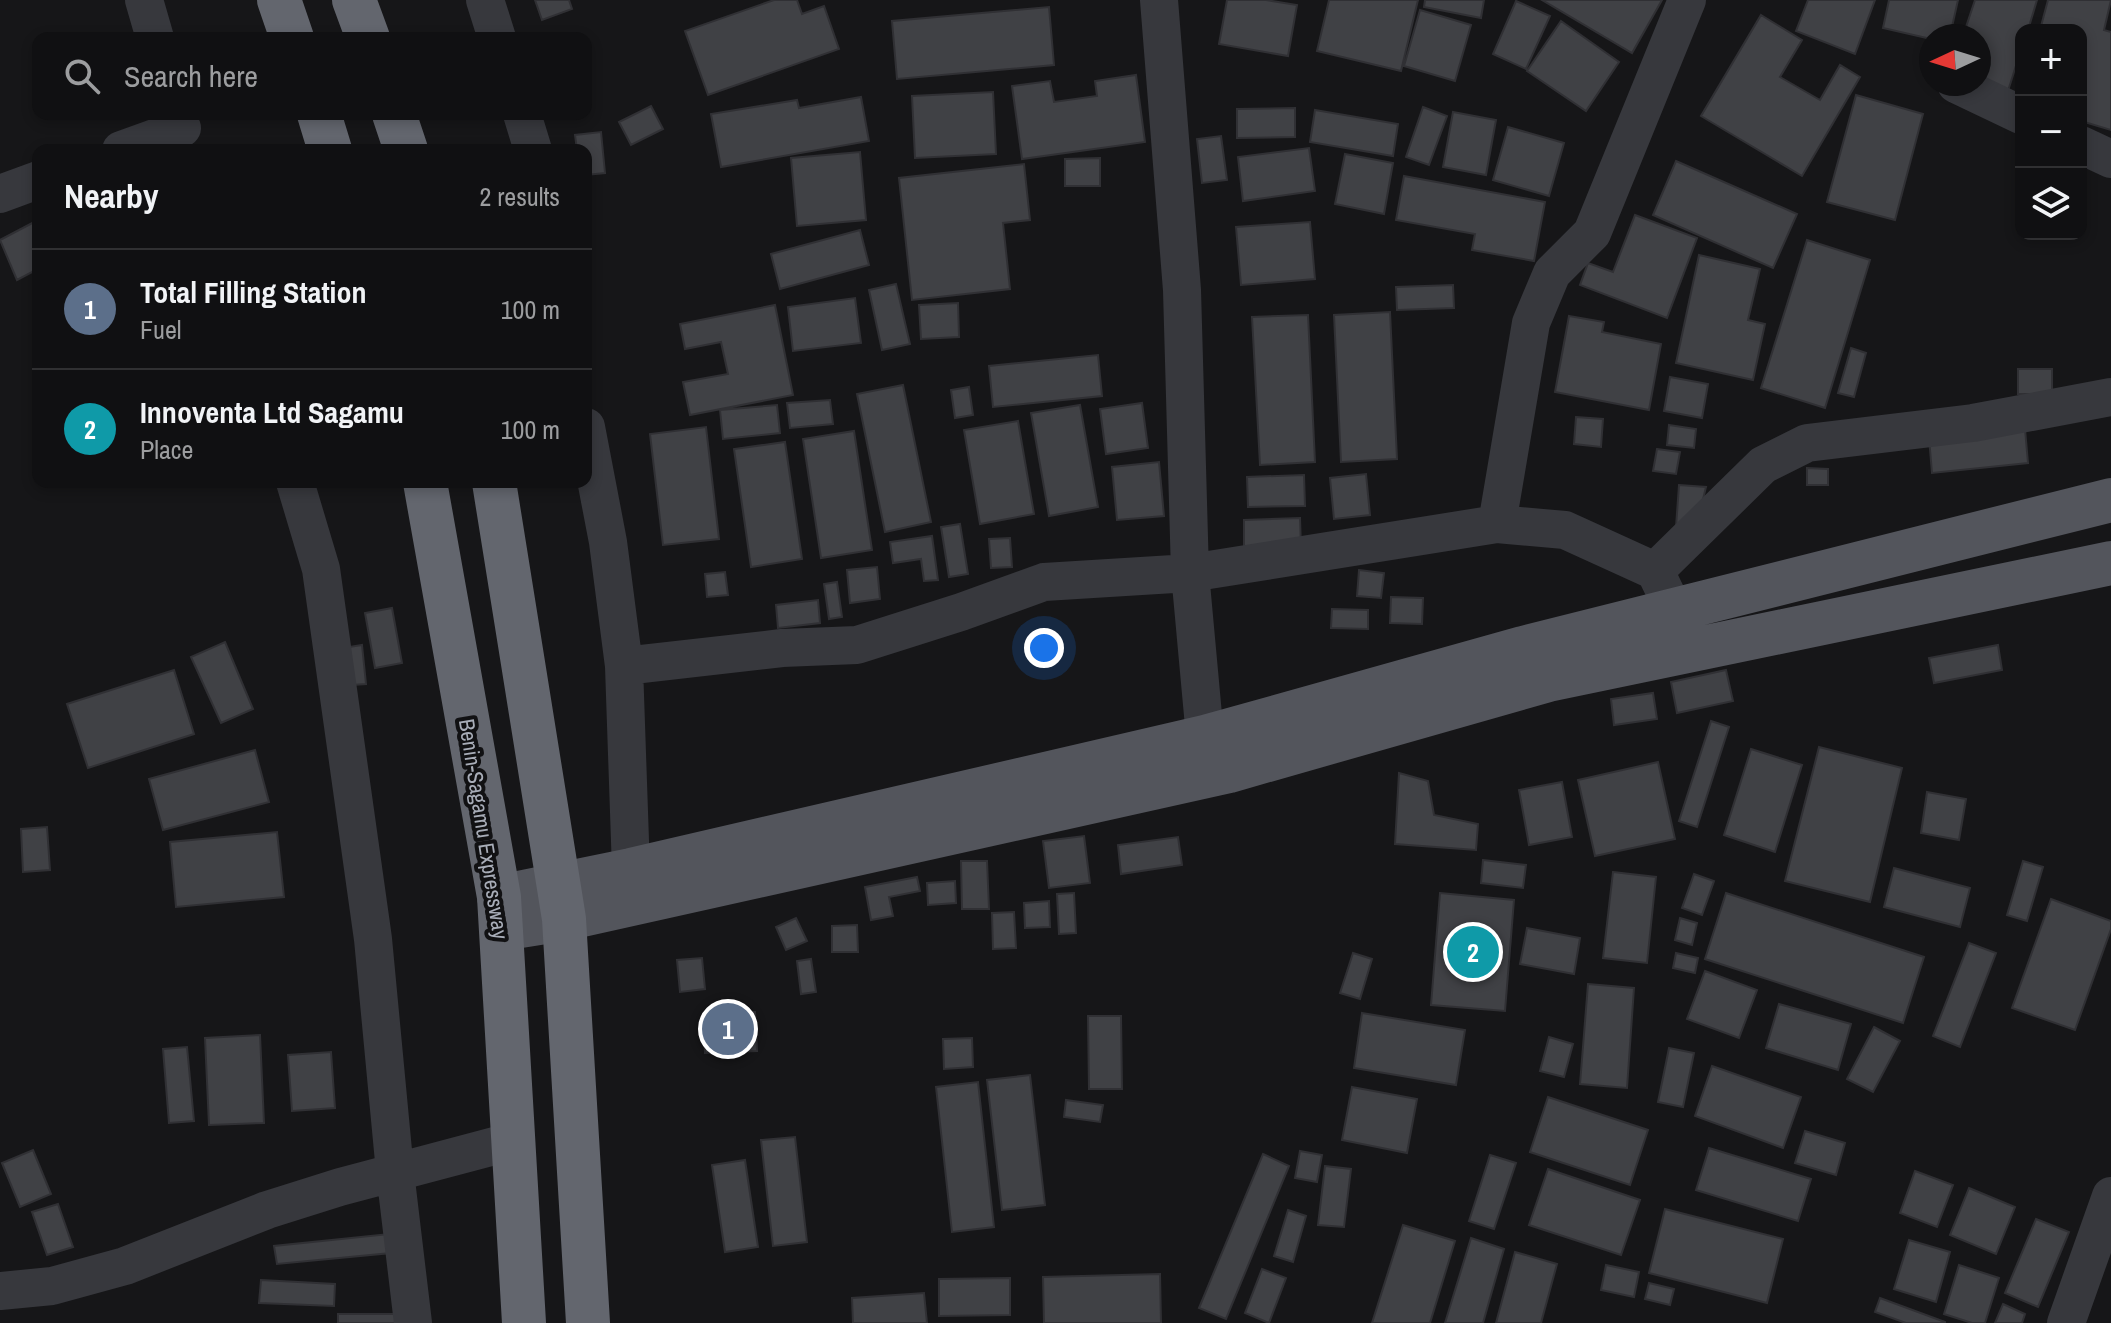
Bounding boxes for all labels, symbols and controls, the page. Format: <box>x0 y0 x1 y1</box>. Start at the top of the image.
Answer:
north arrow <box>1919 24 1991 96</box>
map controls <box>2015 24 2087 240</box>
button: + <box>2015 24 2087 96</box>
search box <box>32 32 592 120</box>
icon: search <box>60 54 104 98</box>
text: Search here <box>124 56 258 96</box>
button: − <box>2015 96 2087 168</box>
button: layers <box>2015 168 2087 240</box>
text: Nearby <box>64 173 159 219</box>
text: 2 results <box>479 179 560 214</box>
text: Total Filling Station <box>140 272 366 312</box>
text: 1 <box>84 292 96 327</box>
text: 100 m <box>501 292 560 327</box>
text: Fuel <box>140 312 181 347</box>
text: Innoventa Ltd Sagamu <box>140 392 404 432</box>
text: 2 <box>84 412 96 447</box>
text: 100 m <box>501 412 560 447</box>
text: Place <box>140 432 193 467</box>
your location <box>1024 628 1064 668</box>
street label: Benin-Sagamu Expressway <box>452 717 516 941</box>
pin: 2 <box>1447 922 1499 982</box>
pin: 1 <box>702 999 754 1059</box>

